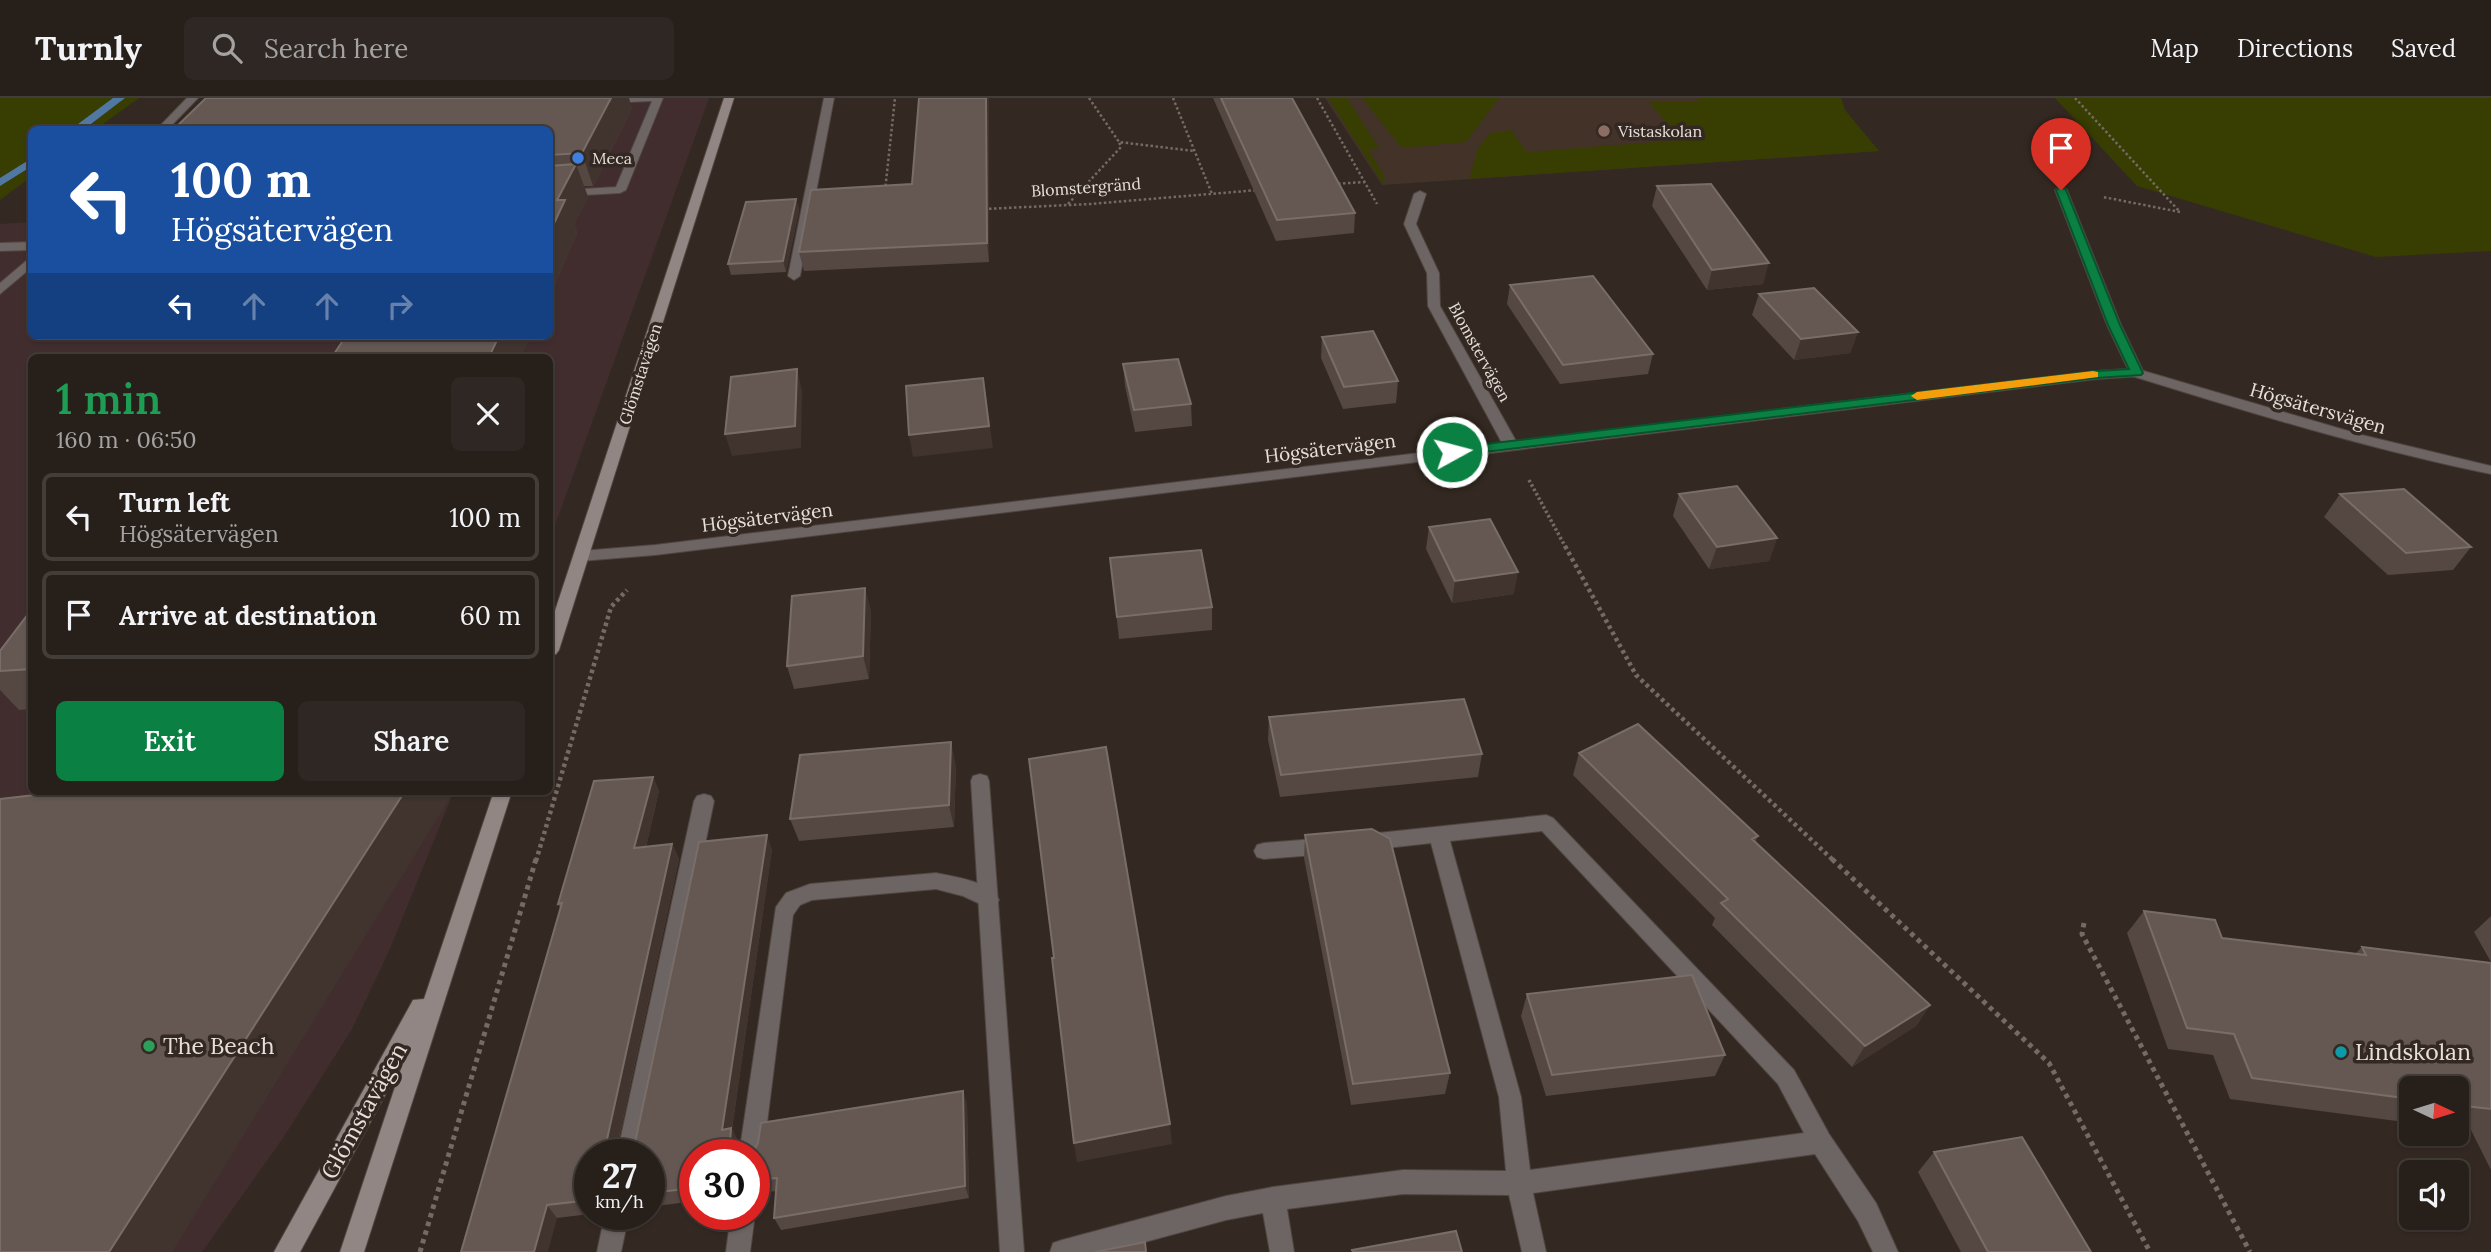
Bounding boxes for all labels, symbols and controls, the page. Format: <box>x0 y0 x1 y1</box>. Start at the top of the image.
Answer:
search box <box>184 17 674 80</box>
text: Turnly <box>35 27 142 69</box>
icon: search <box>208 29 246 67</box>
text: Search here <box>264 32 408 65</box>
text: Map <box>2150 33 2199 64</box>
text: Directions <box>2237 33 2353 64</box>
text: Saved <box>2391 33 2456 64</box>
pin <box>2031 118 2091 190</box>
place label: Vistaskolan <box>1617 121 1702 141</box>
marker: Vistaskolan <box>1596 123 1612 139</box>
icon: arrive <box>2042 129 2080 167</box>
text: 100 m <box>171 148 311 210</box>
place label: Meca <box>592 148 632 168</box>
marker: Meca <box>570 150 586 166</box>
icon: left <box>56 154 147 245</box>
street label: Blomstergränd <box>1030 173 1142 201</box>
text: Högsätervägen <box>171 209 393 250</box>
icon: left <box>162 287 200 325</box>
icon: ahead <box>235 287 273 325</box>
icon: ahead <box>308 287 346 325</box>
icon: right <box>381 287 419 325</box>
street label: Blomstervägen <box>1444 299 1516 405</box>
street label: Glömstavägen <box>614 321 666 427</box>
text: 1 min <box>56 372 161 426</box>
button: close <box>451 377 525 451</box>
street label: Högsätersvägen <box>2247 377 2389 439</box>
position arrow <box>1415 415 1489 489</box>
text: 160 m · 06:50 <box>56 425 197 454</box>
street label: Högsätervägen <box>1263 428 1397 468</box>
text: Turn left <box>119 486 230 519</box>
street label: Högsätervägen <box>700 497 834 537</box>
icon: left <box>60 498 98 536</box>
text: 100 m <box>449 501 521 534</box>
text: Högsätervägen <box>119 519 279 548</box>
icon: arrive <box>60 596 98 634</box>
text: Arrive at destination <box>119 599 377 632</box>
text: 60 m <box>460 599 521 632</box>
button: Exit <box>56 701 284 781</box>
button: Share <box>298 701 525 781</box>
place label: The Beach <box>163 1031 275 1060</box>
place label: Lindskolan <box>2355 1037 2471 1066</box>
marker: The Beach <box>141 1038 157 1054</box>
street label: Glömstavägen <box>314 1038 413 1184</box>
marker: Lindskolan <box>2333 1044 2349 1060</box>
north arrow <box>2399 1076 2469 1146</box>
map controls <box>2399 1076 2469 1230</box>
speed limit sign: 30 <box>679 1139 770 1230</box>
text: 27 <box>602 1153 637 1198</box>
button: sound <box>2399 1160 2469 1230</box>
text: km/h <box>595 1190 644 1213</box>

